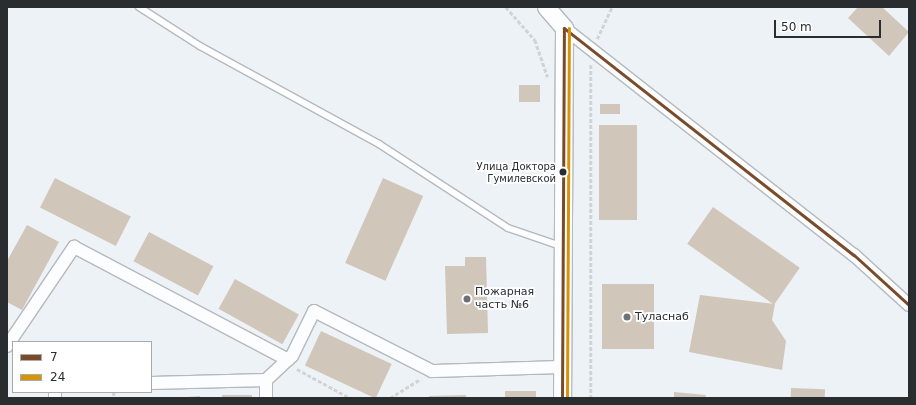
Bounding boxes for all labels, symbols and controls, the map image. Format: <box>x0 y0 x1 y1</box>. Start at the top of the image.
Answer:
scale bar <box>776 12 883 38</box>
text: 50 m <box>781 20 812 34</box>
place label: Улица Доктора Гумилевской <box>477 160 556 184</box>
marker: Улица Доктора Гумилевской <box>558 167 568 177</box>
place label: Пожарная часть №6 <box>475 286 534 312</box>
marker: Пожарная часть №6 <box>462 294 472 304</box>
place label: Туласнаб <box>635 310 689 324</box>
marker: Туласнаб <box>622 312 632 322</box>
legend <box>12 341 152 393</box>
text: 7 <box>50 350 58 364</box>
text: 24 <box>50 370 65 384</box>

